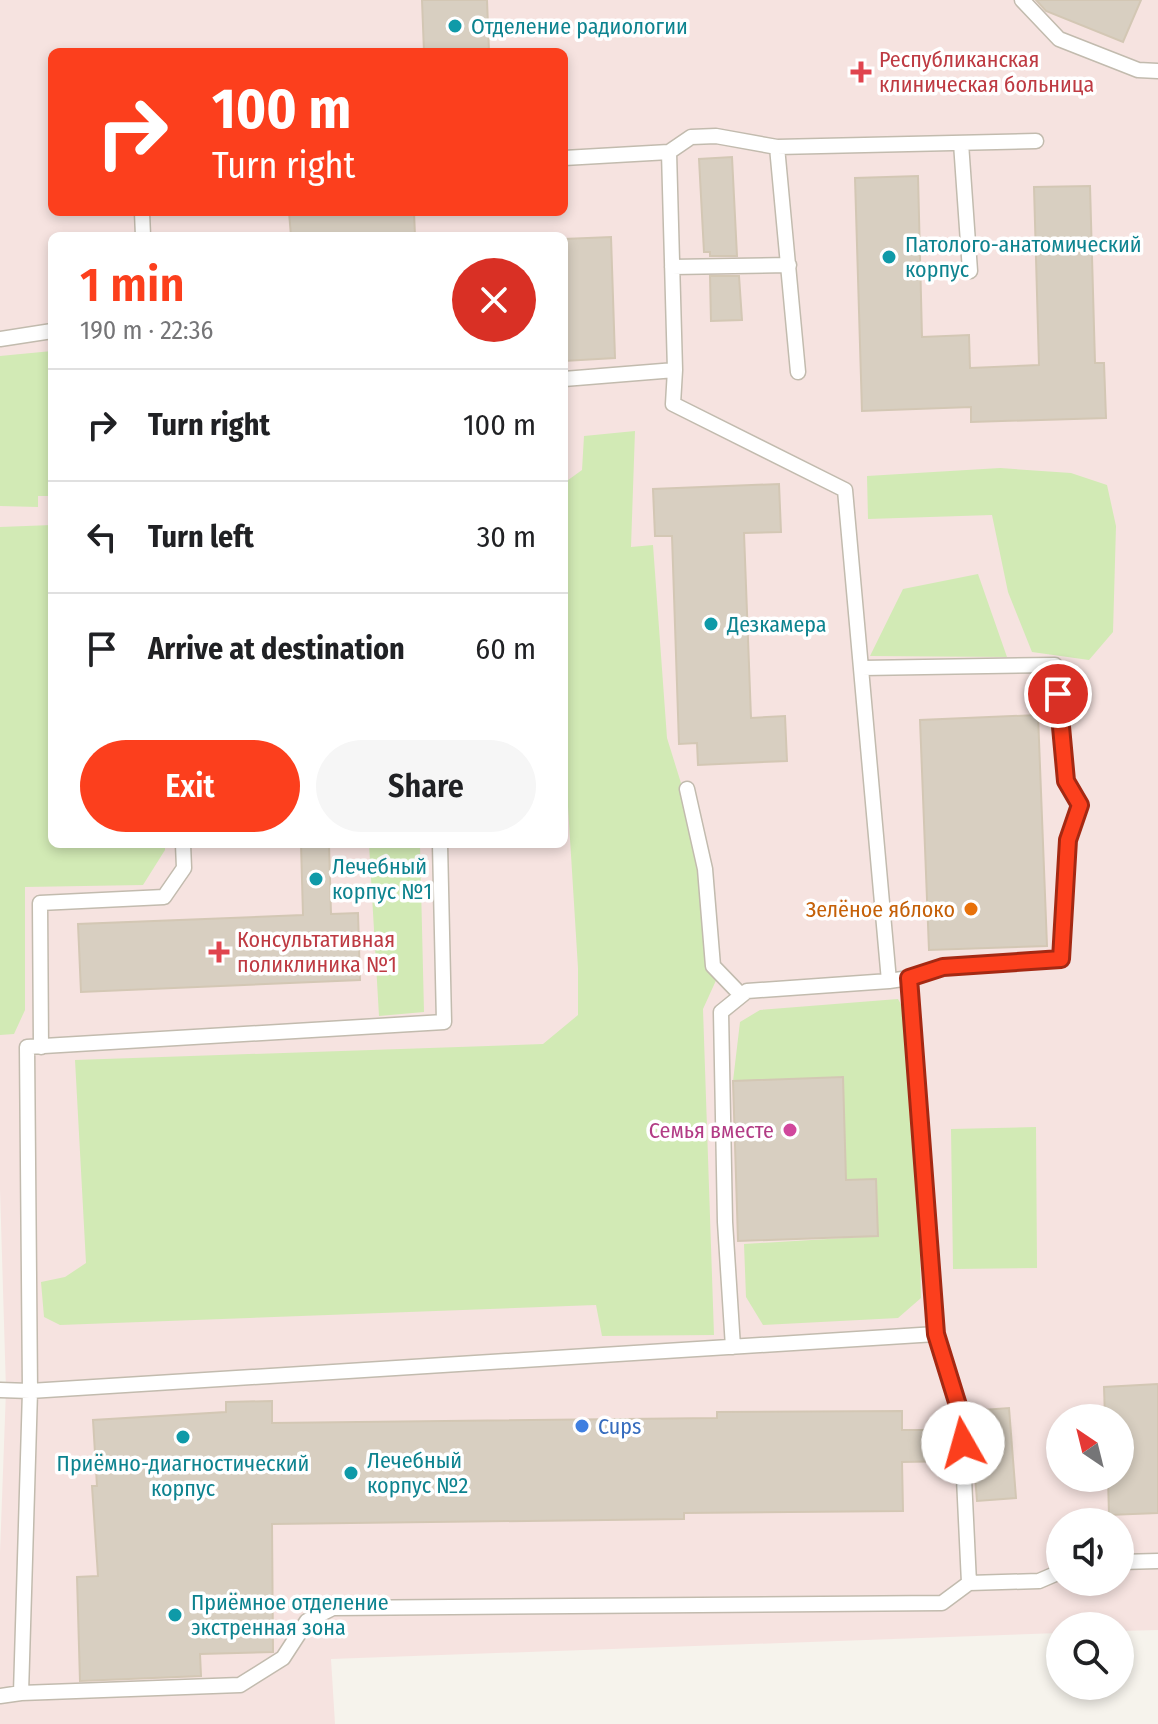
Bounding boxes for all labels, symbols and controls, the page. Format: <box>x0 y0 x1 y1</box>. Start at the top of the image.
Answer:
place label: Отделение радиологии <box>471 13 688 40</box>
marker: Отделение радиологии <box>446 17 464 35</box>
place label: Республиканская клиническая больница <box>879 46 1094 98</box>
marker: Республиканская клиническая больница <box>850 61 872 83</box>
text: 100 m <box>212 76 351 143</box>
icon: right <box>80 80 184 184</box>
text: Turn right <box>212 144 355 188</box>
place label: Патолого-анатомический корпус <box>905 231 1142 283</box>
marker: Патолого-анатомический корпус <box>880 248 898 266</box>
text: 1 min <box>80 256 185 314</box>
button: close <box>452 258 536 342</box>
text: 190 m · 22:36 <box>80 315 213 346</box>
icon: right <box>80 403 124 447</box>
text: Turn right <box>148 407 270 443</box>
text: 100 m <box>463 407 536 443</box>
icon: left <box>80 515 124 559</box>
text: Turn left <box>148 519 254 555</box>
text: 30 m <box>477 519 536 555</box>
place label: Дезкамера <box>726 611 827 638</box>
marker: Дезкамера <box>702 615 720 633</box>
icon: arrive <box>80 627 124 671</box>
text: Arrive at destination <box>148 631 405 667</box>
text: 60 m <box>475 631 536 667</box>
pin <box>1024 660 1092 728</box>
icon: arrive <box>1036 672 1080 716</box>
button: Exit <box>80 740 300 832</box>
button: Share <box>316 740 536 832</box>
place label: Лечебный корпус №1 <box>332 853 432 905</box>
marker: Лечебный корпус №1 <box>307 870 325 888</box>
place label: Зелёное яблоко <box>806 896 955 923</box>
marker: Зелёное яблоко <box>962 900 980 918</box>
place label: Консультативная поликлиника №1 <box>237 926 397 978</box>
marker: Консультативная поликлиника №1 <box>208 941 230 963</box>
place label: Семья вместе <box>649 1117 774 1144</box>
marker: Семья вместе <box>781 1121 799 1139</box>
position arrow <box>921 1401 1005 1485</box>
north arrow <box>1046 1404 1134 1492</box>
map controls <box>1046 1404 1134 1700</box>
place label: Cups <box>598 1413 641 1440</box>
marker: Cups <box>573 1417 591 1435</box>
marker: Приёмно-диагностический корпус <box>174 1428 192 1446</box>
place label: Лечебный корпус №2 <box>367 1447 468 1499</box>
place label: Приёмно-диагностический корпус <box>57 1450 309 1502</box>
marker: Лечебный корпус №2 <box>342 1464 360 1482</box>
button: sound <box>1046 1508 1134 1596</box>
place label: Приёмное отделение экстренная зона <box>191 1589 389 1641</box>
marker: Приёмное отделение экстренная зона <box>166 1606 184 1624</box>
button: search <box>1046 1612 1134 1700</box>

